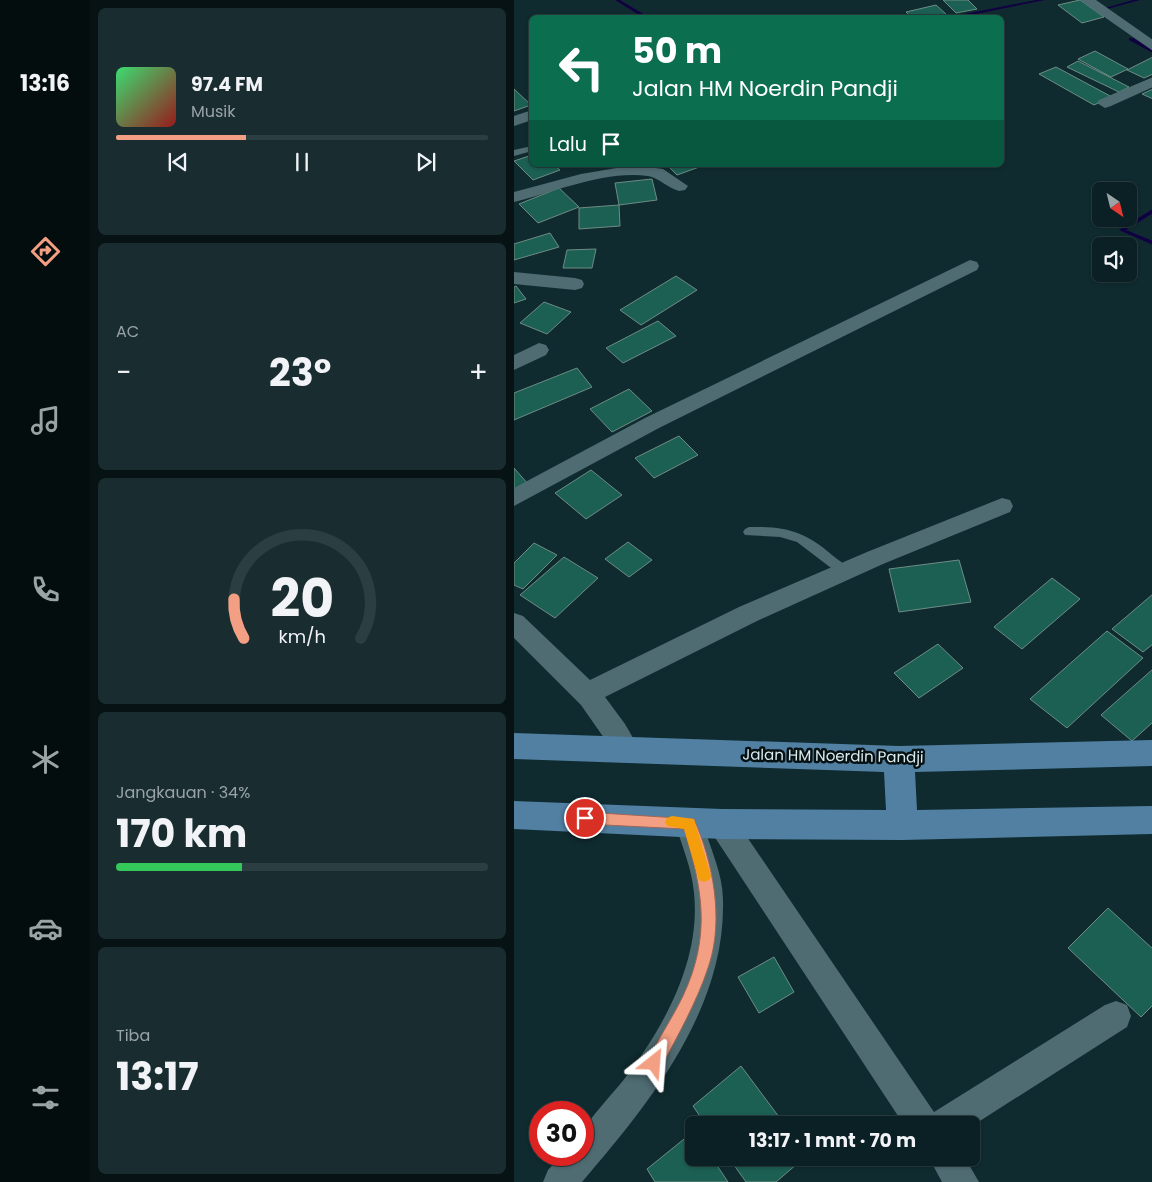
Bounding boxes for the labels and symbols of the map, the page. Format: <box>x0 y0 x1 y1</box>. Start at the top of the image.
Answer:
north arrow <box>1092 182 1136 228</box>
street label: Jalan HM Noerdin Pandji <box>742 743 924 768</box>
pin <box>564 797 606 839</box>
position arrow <box>627 1036 679 1088</box>
speed limit sign: 30 <box>529 1101 594 1166</box>

